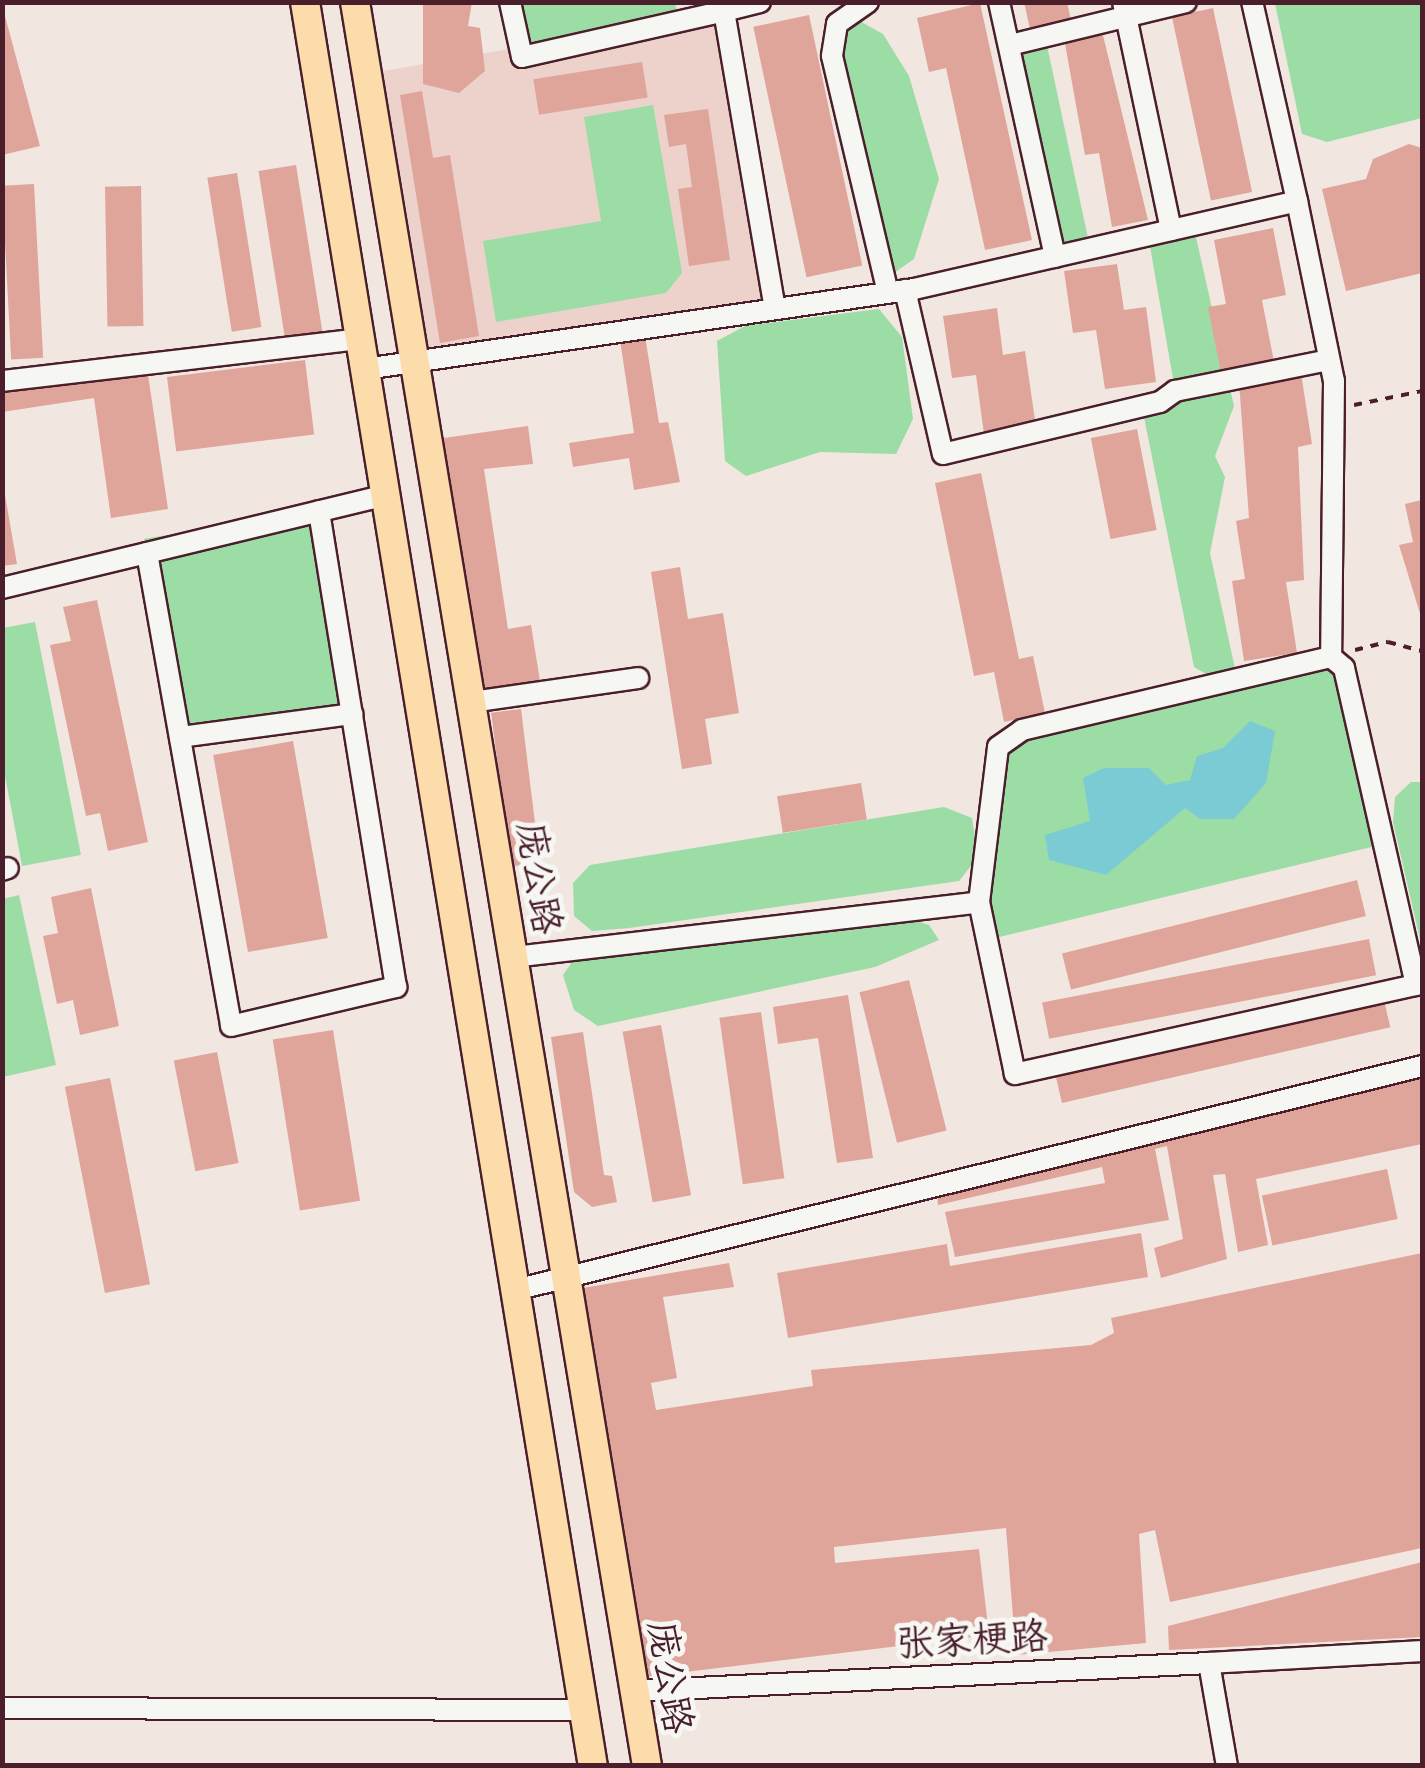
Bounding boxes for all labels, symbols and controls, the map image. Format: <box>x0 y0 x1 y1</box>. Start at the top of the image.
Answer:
street label: 庞公路 <box>508 818 570 938</box>
street label: 张家梗路 <box>895 1613 1049 1667</box>
street label: 庞公路 <box>639 1617 701 1737</box>

